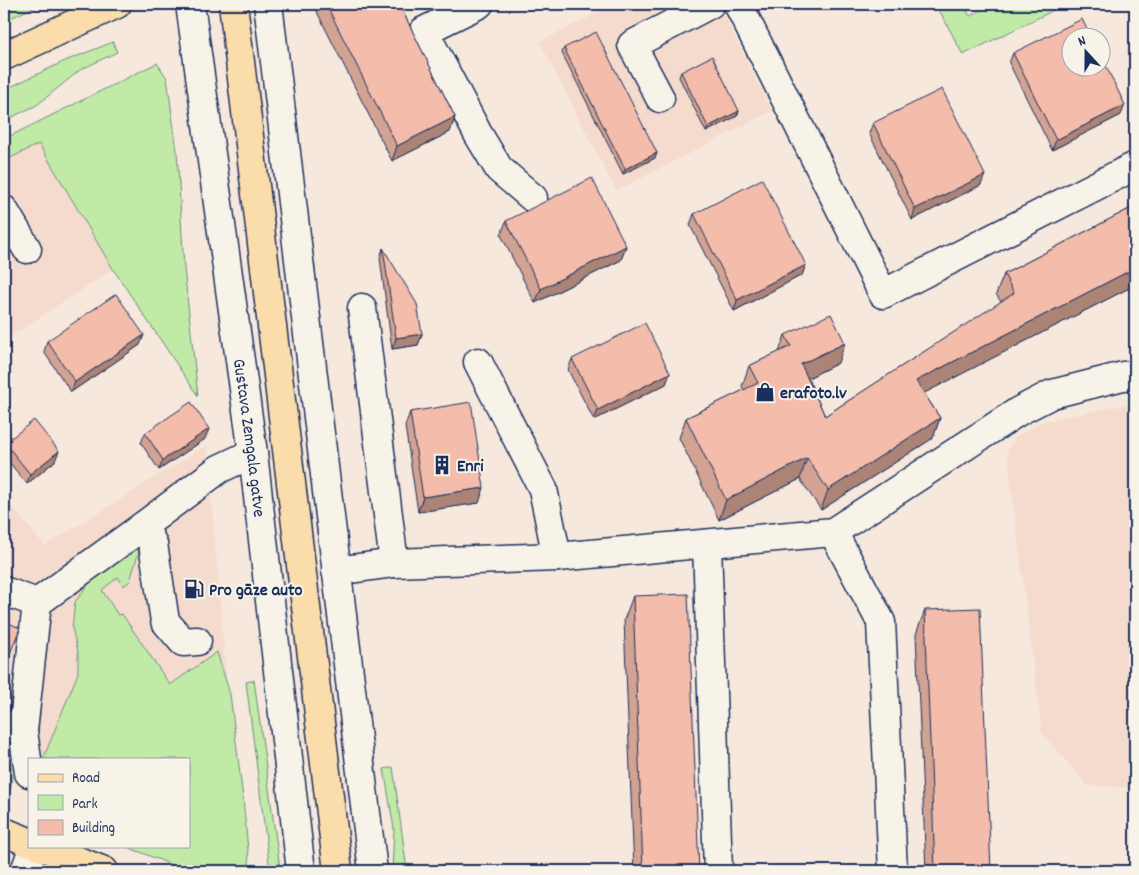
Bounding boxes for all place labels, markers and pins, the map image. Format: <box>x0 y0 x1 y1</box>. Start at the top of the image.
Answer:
shop icon: erafoto.lv <box>754 381 776 403</box>
place label: erafoto.lv <box>780 382 847 407</box>
building icon: Enri <box>431 454 453 476</box>
place label: Enri <box>457 455 484 480</box>
fuel station icon: Pro gāze auto <box>183 578 205 600</box>
place label: Pro gāze auto <box>209 579 303 604</box>

